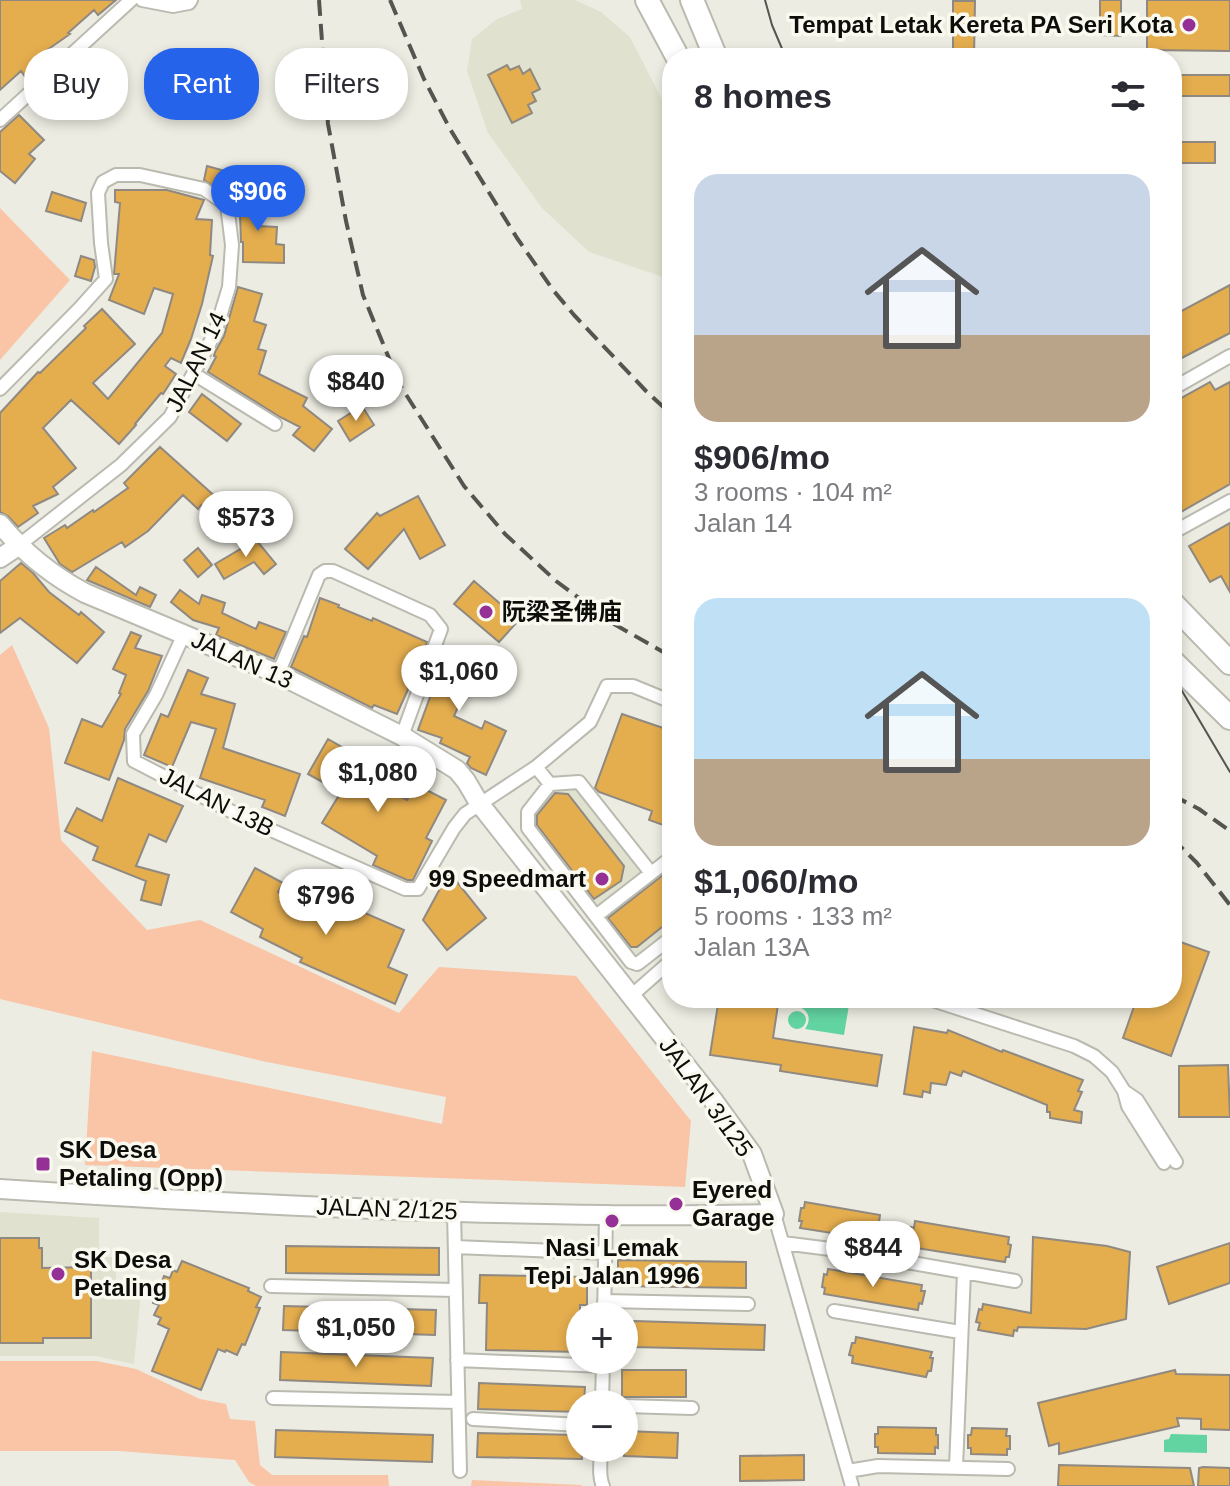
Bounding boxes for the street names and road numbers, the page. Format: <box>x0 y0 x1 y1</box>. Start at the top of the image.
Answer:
street label: JALAN 14 <box>160 307 231 416</box>
street label: JALAN 13 <box>187 625 297 694</box>
street label: JALAN 13B <box>156 761 279 842</box>
street label: JALAN 3/125 <box>654 1032 759 1162</box>
street label: JALAN 2/125 <box>316 1193 458 1224</box>

